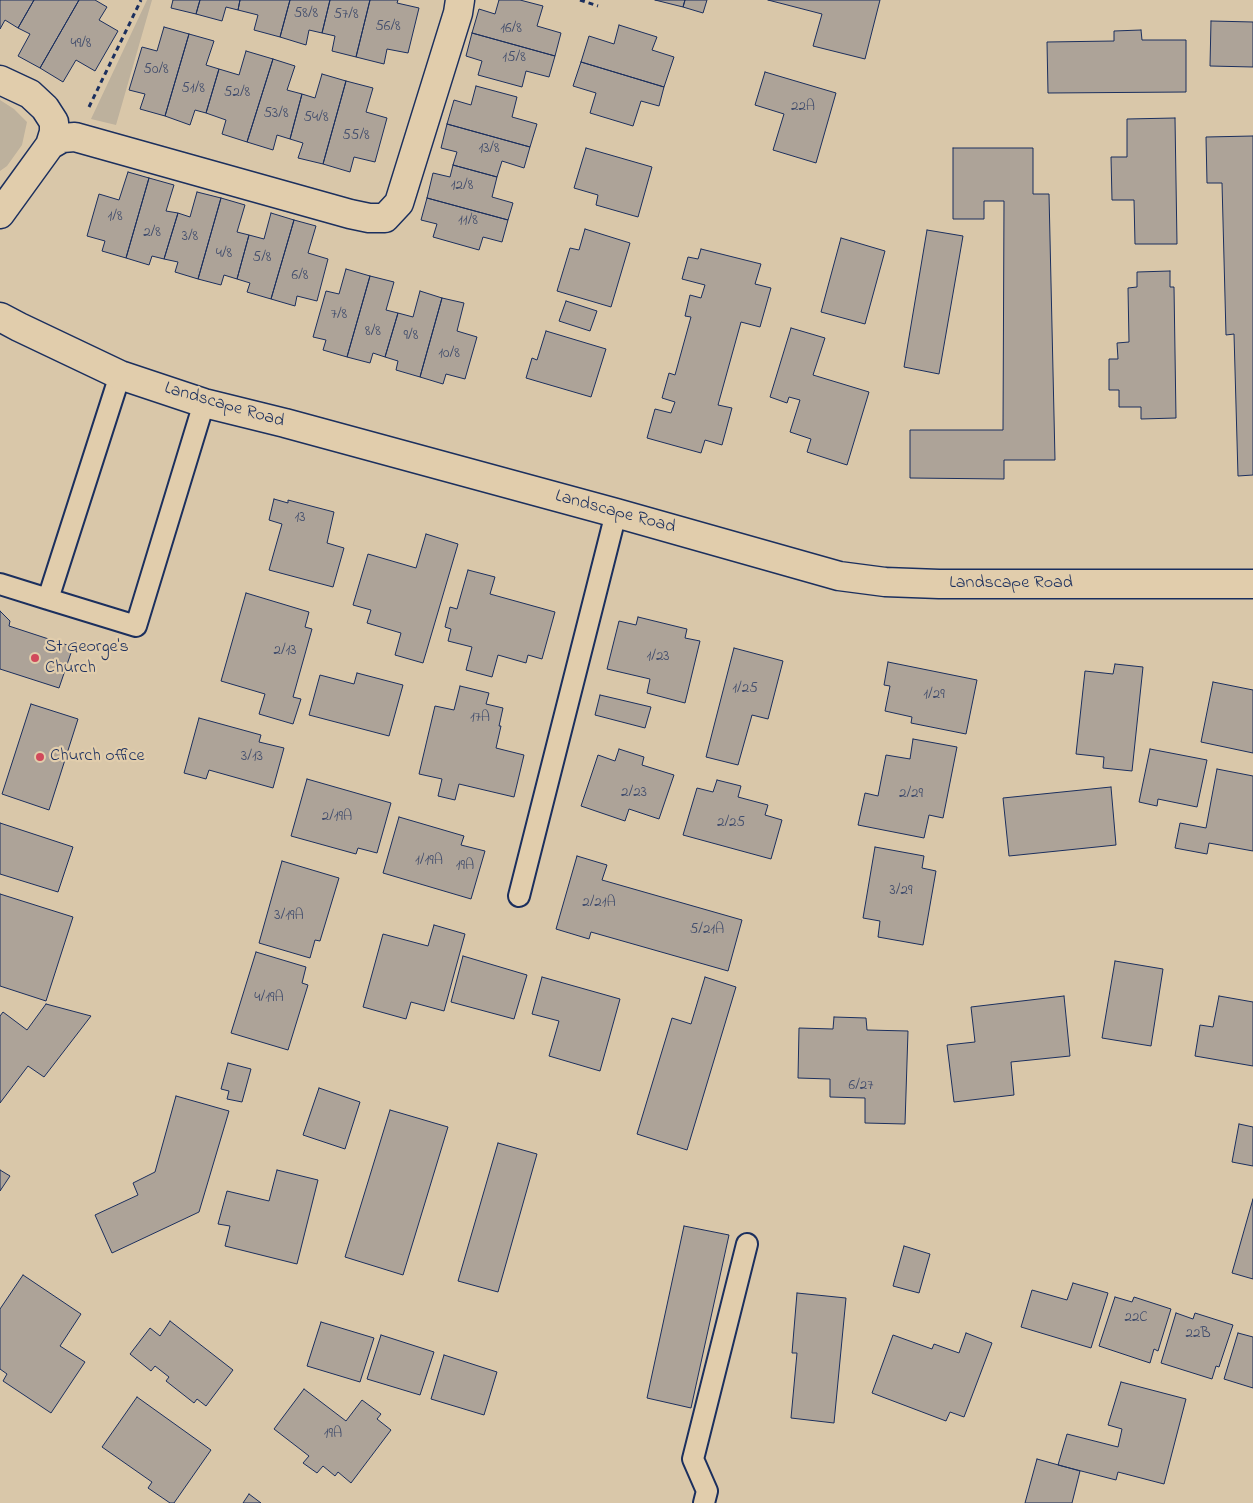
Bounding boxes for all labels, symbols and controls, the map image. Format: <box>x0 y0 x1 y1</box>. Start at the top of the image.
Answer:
house number: 58/8 <box>294 6 318 24</box>
house number: 57/8 <box>333 7 359 25</box>
house number: 56/8 <box>375 19 401 37</box>
house number: 16/8 <box>500 21 522 39</box>
house number: 49/8 <box>71 36 91 54</box>
house number: 15/8 <box>502 50 526 68</box>
house number: 50/8 <box>143 62 169 80</box>
house number: 51/8 <box>181 81 205 99</box>
house number: 52/8 <box>224 85 250 103</box>
house number: 22A <box>791 99 815 117</box>
house number: 53/8 <box>263 106 289 124</box>
house number: 54/8 <box>303 110 329 128</box>
house number: 55/8 <box>342 128 370 146</box>
house number: 13/8 <box>478 141 500 159</box>
house number: 12/8 <box>451 178 473 196</box>
house number: 1/8 <box>107 209 123 227</box>
house number: 11/8 <box>458 213 478 231</box>
house number: 2/8 <box>143 225 161 243</box>
house number: 3/8 <box>182 229 198 247</box>
house number: 4/8 <box>216 246 232 264</box>
house number: 5/8 <box>253 250 271 268</box>
house number: 6/8 <box>292 268 308 286</box>
house number: 7/8 <box>331 307 347 325</box>
house number: 8/8 <box>365 324 381 342</box>
house number: 9/8 <box>404 328 418 346</box>
house number: 10/8 <box>438 346 460 364</box>
street label: Landscape Road <box>162 379 286 433</box>
street label: Landscape Road <box>552 487 678 539</box>
house number: 13 <box>295 510 305 528</box>
street label: Landscape Road <box>949 573 1073 595</box>
place label: St George's Church <box>45 637 129 680</box>
house number: 2/13 <box>273 643 297 661</box>
house number: 1/23 <box>646 649 670 667</box>
marker: St George's Church <box>29 652 41 664</box>
house number: 1/25 <box>732 681 758 699</box>
house number: 1/29 <box>923 687 945 705</box>
house number: 17A <box>470 710 490 728</box>
place label: Church office <box>50 746 145 768</box>
house number: 3/13 <box>241 749 263 767</box>
marker: Church office <box>34 751 46 763</box>
house number: 2/23 <box>621 785 647 803</box>
house number: 2/29 <box>899 786 923 804</box>
house number: 2/19A <box>322 809 352 827</box>
house number: 2/25 <box>717 815 745 833</box>
house number: 1/19A <box>415 853 443 871</box>
house number: 19A <box>456 858 474 876</box>
house number: 3/29 <box>890 883 912 901</box>
house number: 2/21A <box>582 895 616 913</box>
house number: 3/19A <box>274 908 304 926</box>
house number: 5/21A <box>690 922 724 940</box>
house number: 4/19A <box>254 990 284 1008</box>
house number: 6/27 <box>849 1078 873 1096</box>
house number: 22C <box>1124 1310 1148 1328</box>
house number: 22B <box>1185 1326 1211 1344</box>
house number: 19A <box>324 1426 342 1444</box>

